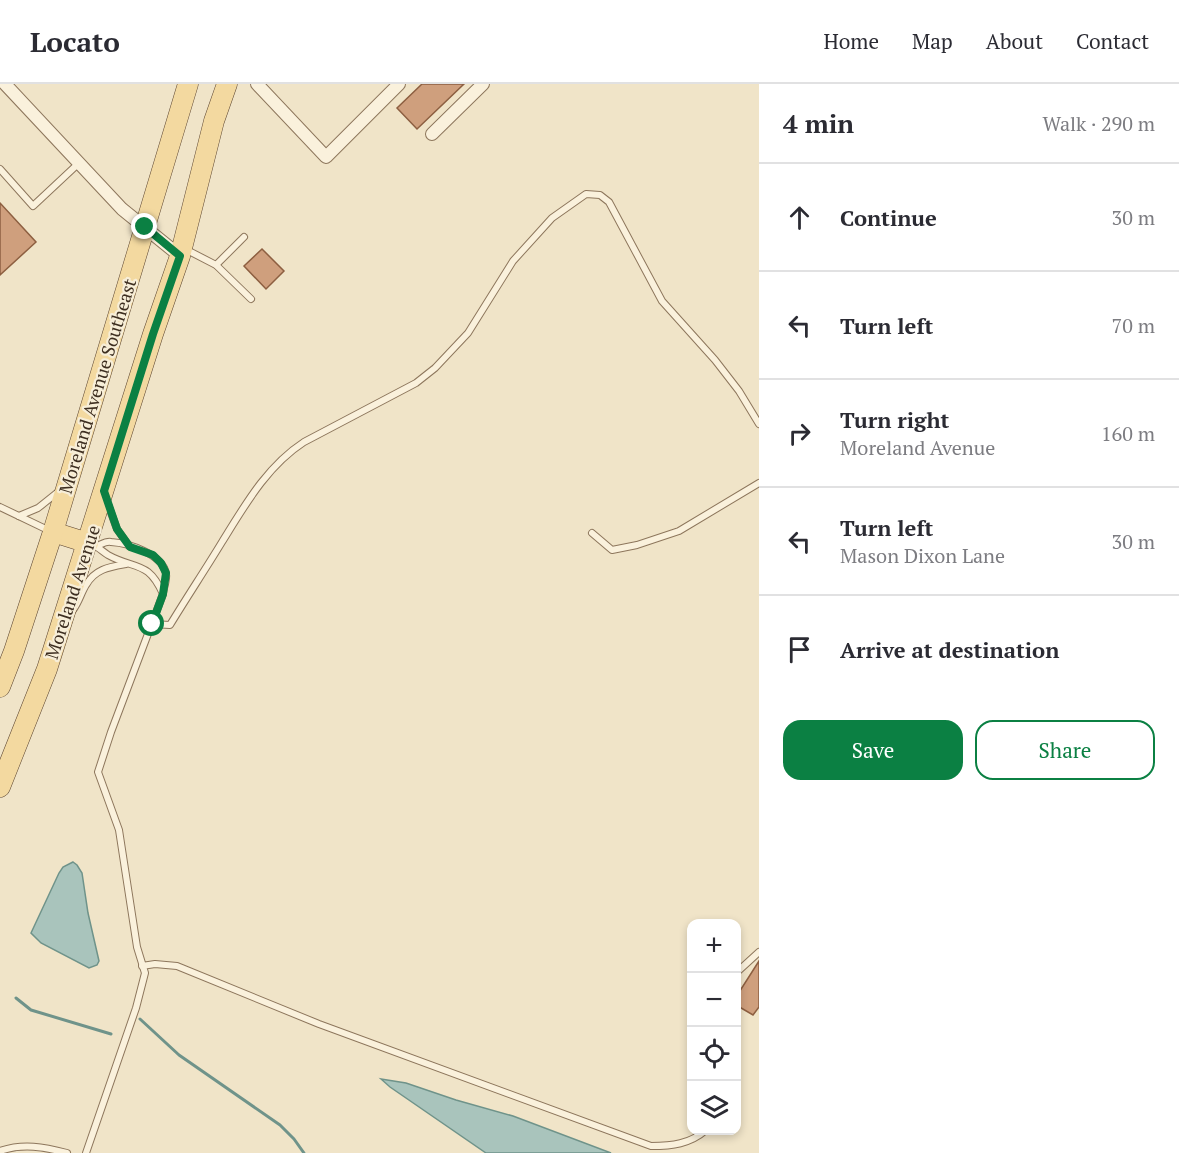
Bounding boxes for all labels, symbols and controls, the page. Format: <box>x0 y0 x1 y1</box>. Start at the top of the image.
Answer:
text: Locato <box>30 23 120 60</box>
text: Home <box>823 27 879 55</box>
text: Map <box>912 27 953 55</box>
text: About <box>986 27 1043 55</box>
text: Contact <box>1076 27 1149 55</box>
text: 4 min <box>783 106 854 140</box>
text: Walk · 290 m <box>1043 110 1155 137</box>
icon: ahead <box>783 201 816 234</box>
text: Continue <box>840 203 937 232</box>
text: 30 m <box>1112 204 1155 231</box>
route end <box>131 213 157 239</box>
street label: Moreland Avenue Southeast <box>53 275 141 497</box>
icon: left <box>783 309 816 342</box>
text: Turn left <box>840 311 933 340</box>
text: 70 m <box>1112 312 1155 339</box>
text: Turn right <box>840 405 949 434</box>
icon: right <box>783 417 816 450</box>
text: 160 m <box>1101 420 1155 447</box>
text: Moreland Avenue <box>840 434 995 461</box>
text: Turn left <box>840 513 933 542</box>
street label: Moreland Avenue <box>39 522 105 662</box>
icon: left <box>783 525 816 558</box>
text: 30 m <box>1112 528 1155 555</box>
text: Mason Dixon Lane <box>840 542 1005 569</box>
route start <box>138 610 164 636</box>
icon: arrive <box>783 633 816 666</box>
text: Arrive at destination <box>840 635 1059 664</box>
button: Save <box>783 720 963 780</box>
button: Share <box>975 720 1155 780</box>
map controls <box>687 919 741 1135</box>
button: + <box>687 919 741 973</box>
button: − <box>687 973 741 1027</box>
button: locate <box>687 1027 741 1081</box>
button: layers <box>687 1081 741 1135</box>

